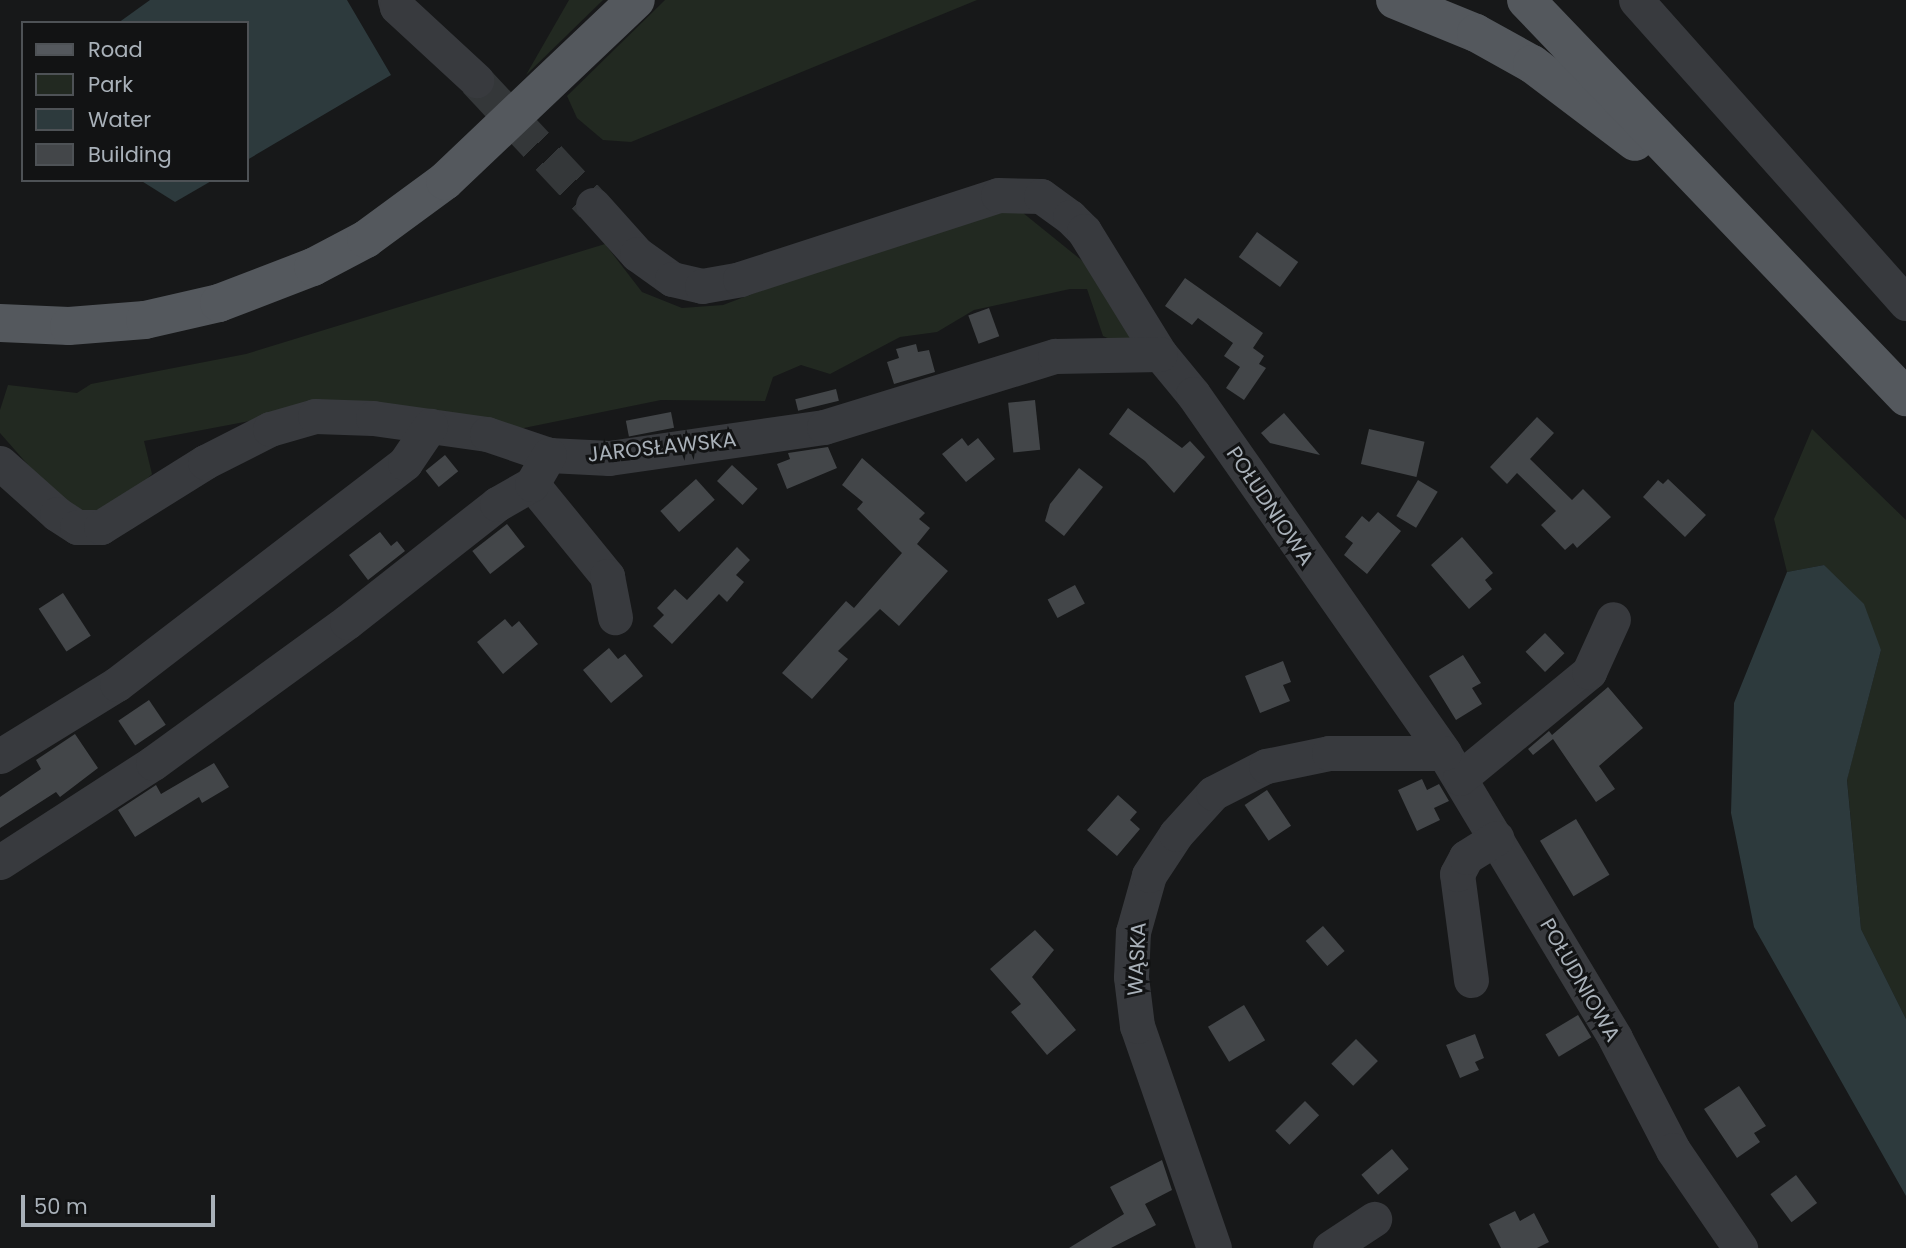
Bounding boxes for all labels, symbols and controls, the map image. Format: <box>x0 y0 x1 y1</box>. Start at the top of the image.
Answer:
legend <box>21 21 248 182</box>
text: Road <box>88 35 143 64</box>
text: Park <box>88 70 133 99</box>
text: Water <box>88 105 151 134</box>
text: Building <box>88 140 172 169</box>
street label: JAROSŁAWSKA <box>586 427 738 467</box>
street label: POŁUDNIOWA <box>1221 442 1319 570</box>
street label: POŁUDNIOWA <box>1535 914 1625 1046</box>
street label: WĄSKA <box>1122 922 1152 996</box>
scale bar <box>24 1182 219 1226</box>
text: 50 m <box>34 1192 88 1221</box>

